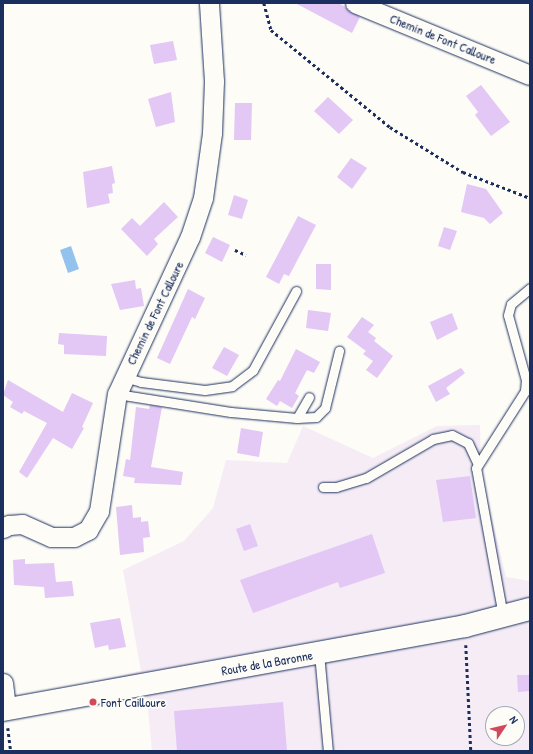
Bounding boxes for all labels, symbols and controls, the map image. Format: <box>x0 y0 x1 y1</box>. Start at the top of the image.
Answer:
street label: Chemin de Font Calloure <box>387 11 499 67</box>
street label: Chemin de Font Calloure <box>123 259 187 367</box>
street label: Route de la Baronne <box>220 647 314 679</box>
place label: Font Cailloure <box>101 694 166 710</box>
marker: Font Cailloure <box>88 697 98 707</box>
north arrow <box>485 706 525 746</box>
text: N <box>507 713 521 726</box>

